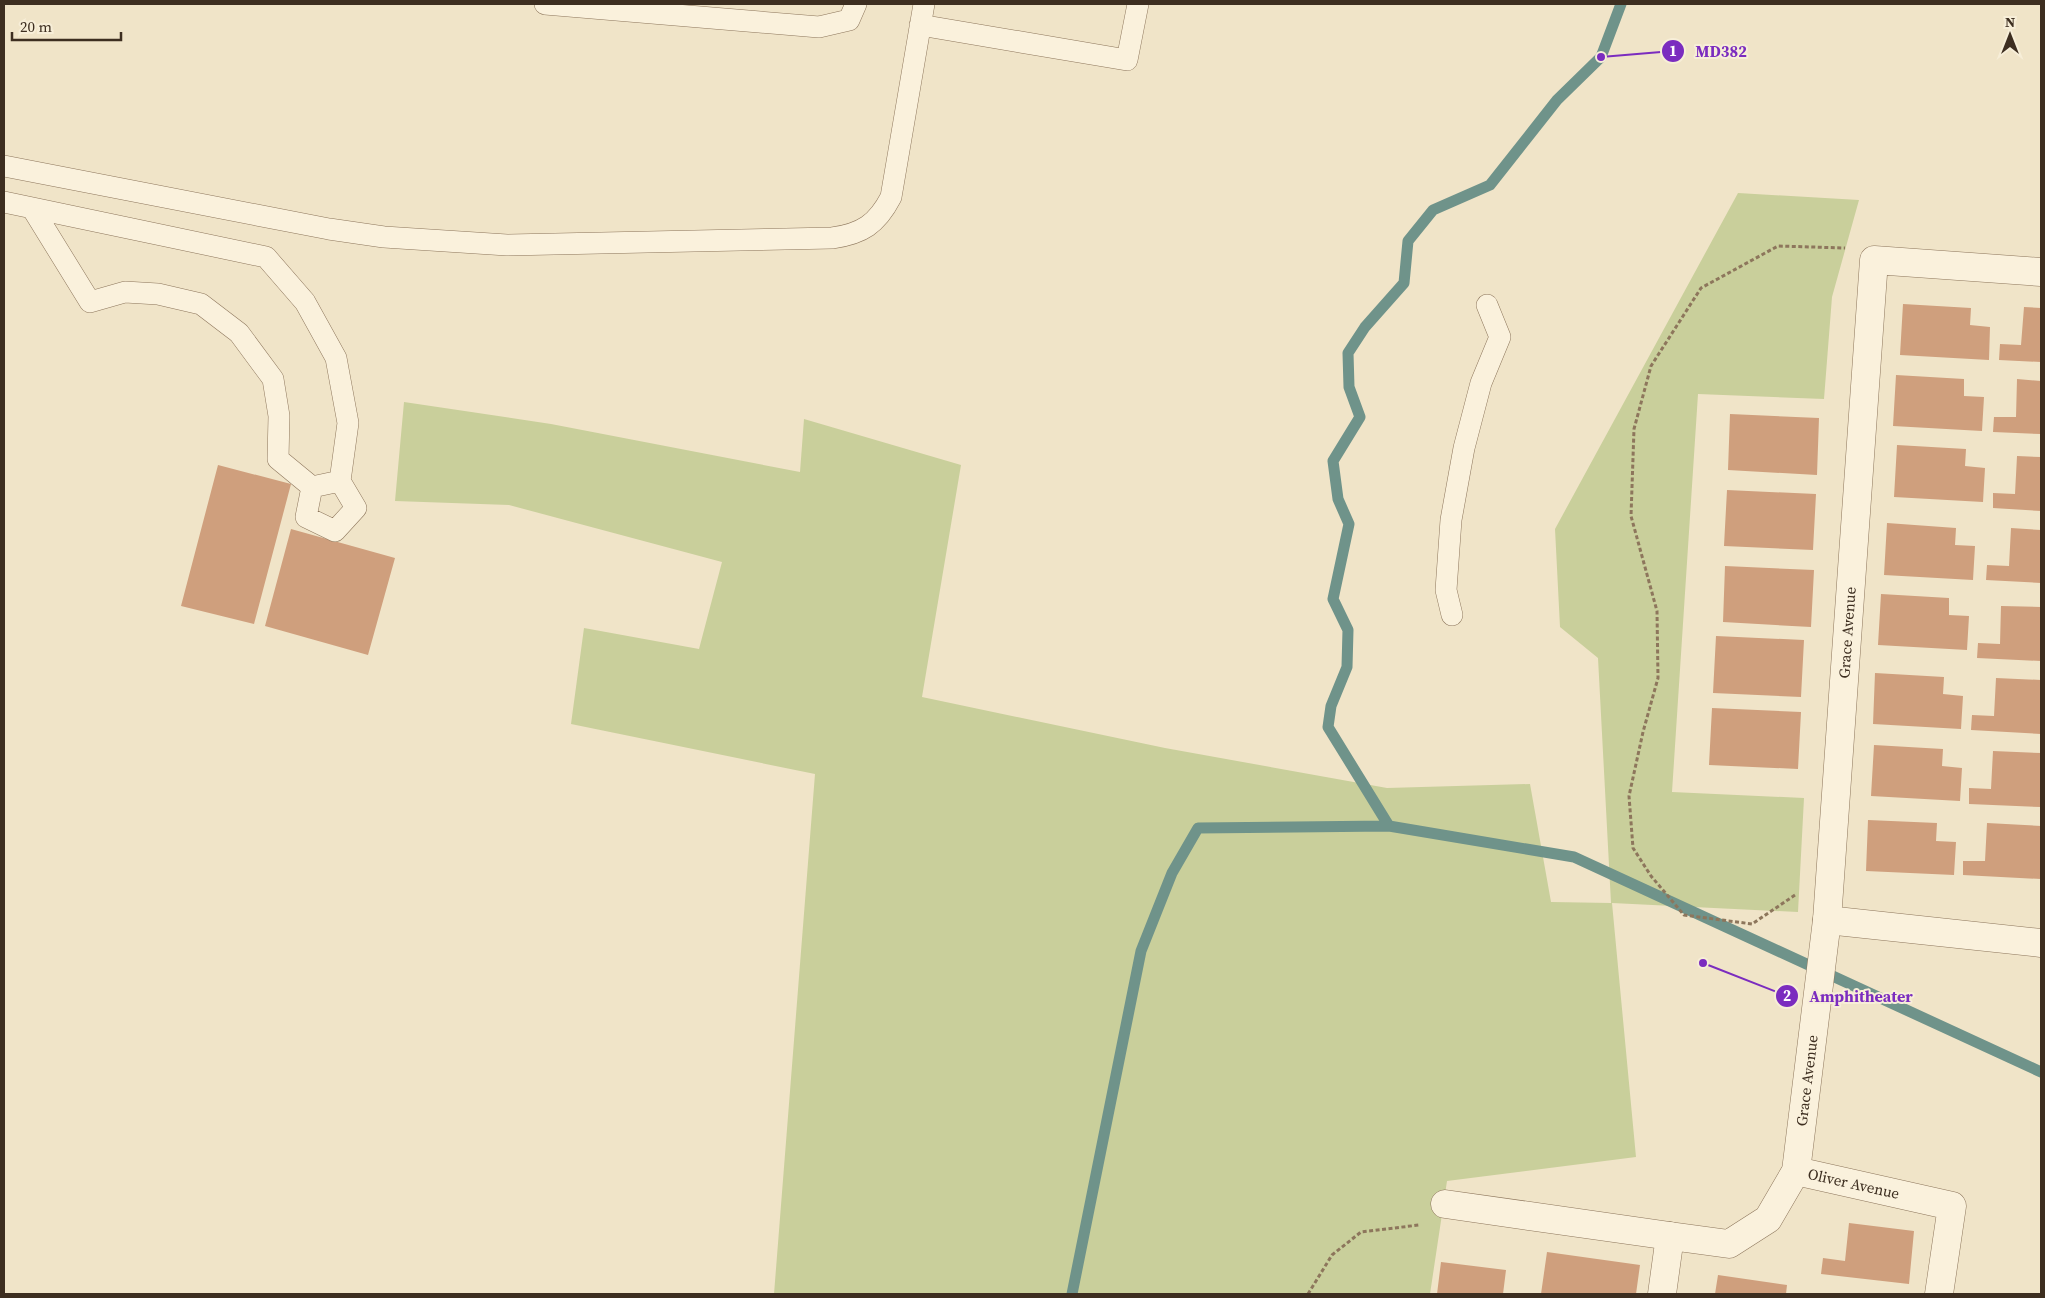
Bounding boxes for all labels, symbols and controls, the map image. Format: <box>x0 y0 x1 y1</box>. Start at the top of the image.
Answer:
scale bar <box>12 10 121 42</box>
north arrow <box>1985 10 2035 60</box>
text: N <box>2005 12 2015 32</box>
text: 20 m <box>20 16 52 37</box>
callout: MD382 <box>1661 36 1757 67</box>
text: 1 <box>1669 40 1677 61</box>
text: MD382 <box>1695 40 1747 62</box>
street label: Grace Avenue <box>1833 586 1861 679</box>
callout: Amphitheater <box>1774 980 1923 1011</box>
text: 2 <box>1783 985 1791 1006</box>
text: Amphitheater <box>1809 985 1913 1007</box>
street label: Grace Avenue <box>1791 1033 1823 1127</box>
street label: Oliver Avenue <box>1806 1163 1902 1204</box>

